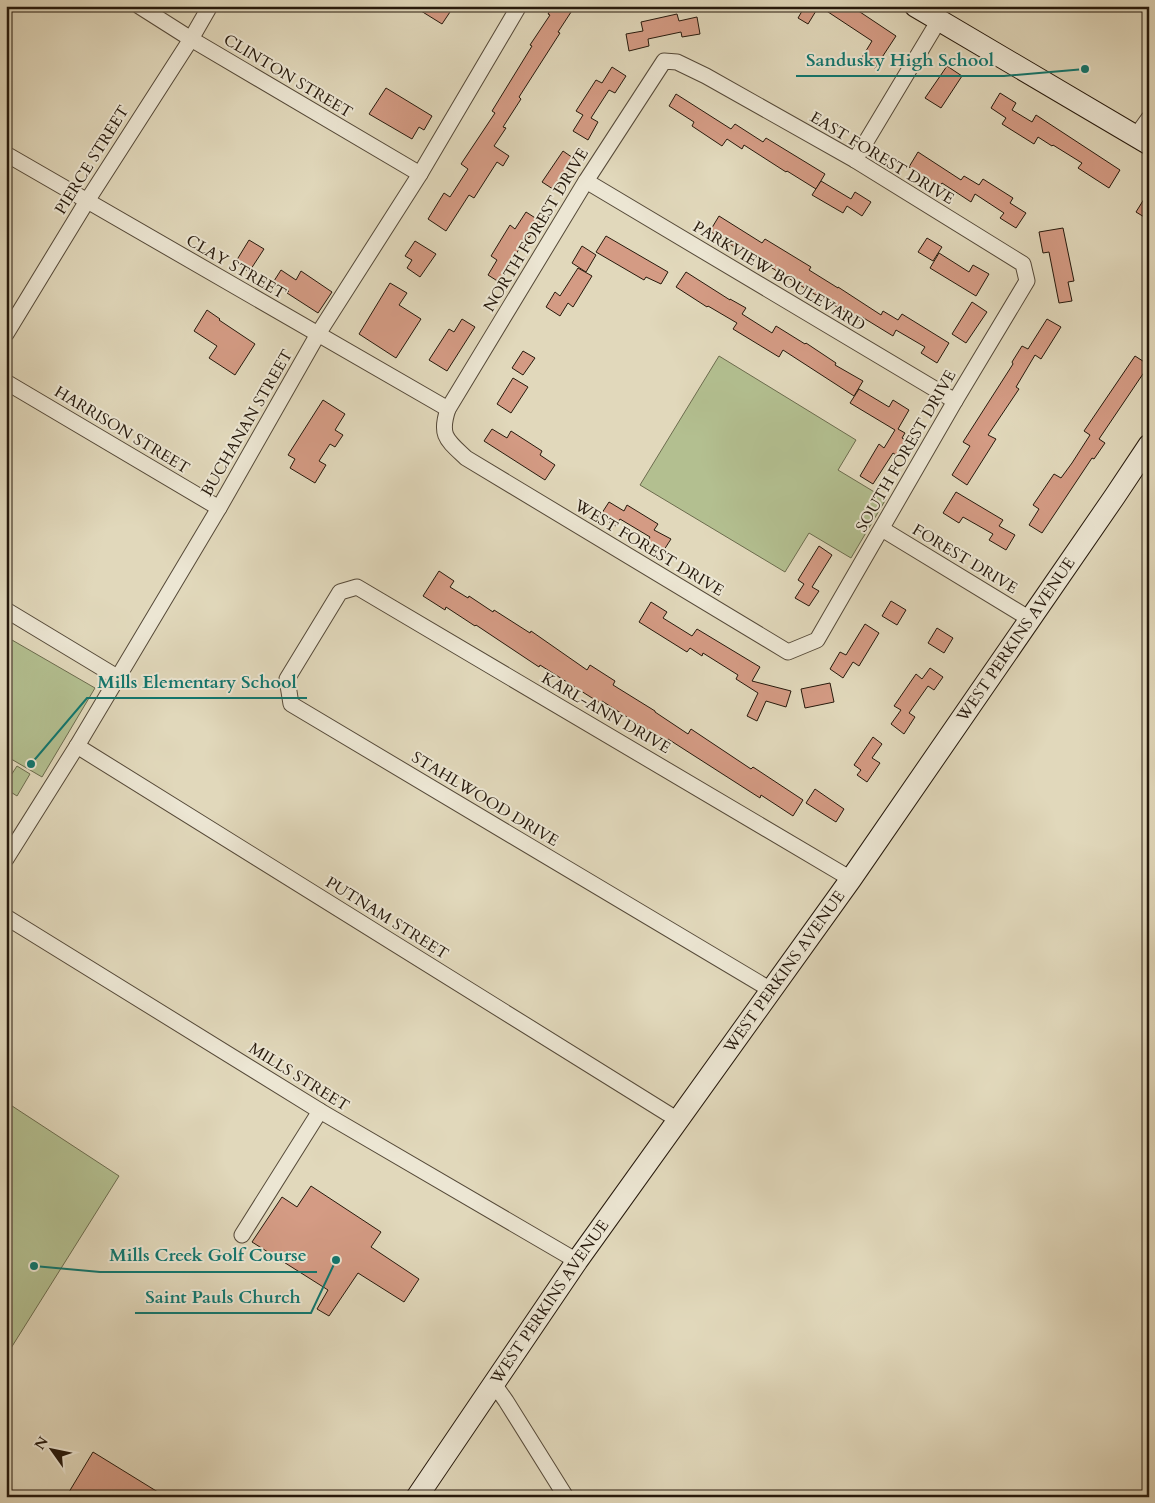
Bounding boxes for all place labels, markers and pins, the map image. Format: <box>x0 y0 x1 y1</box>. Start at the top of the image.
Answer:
callout: Sandusky High School <box>796 43 1004 76</box>
callout: Mills Elementary School <box>87 665 307 698</box>
callout: Mills Creek Golf Course <box>100 1239 317 1272</box>
callout: Saint Pauls Church <box>135 1280 311 1313</box>

